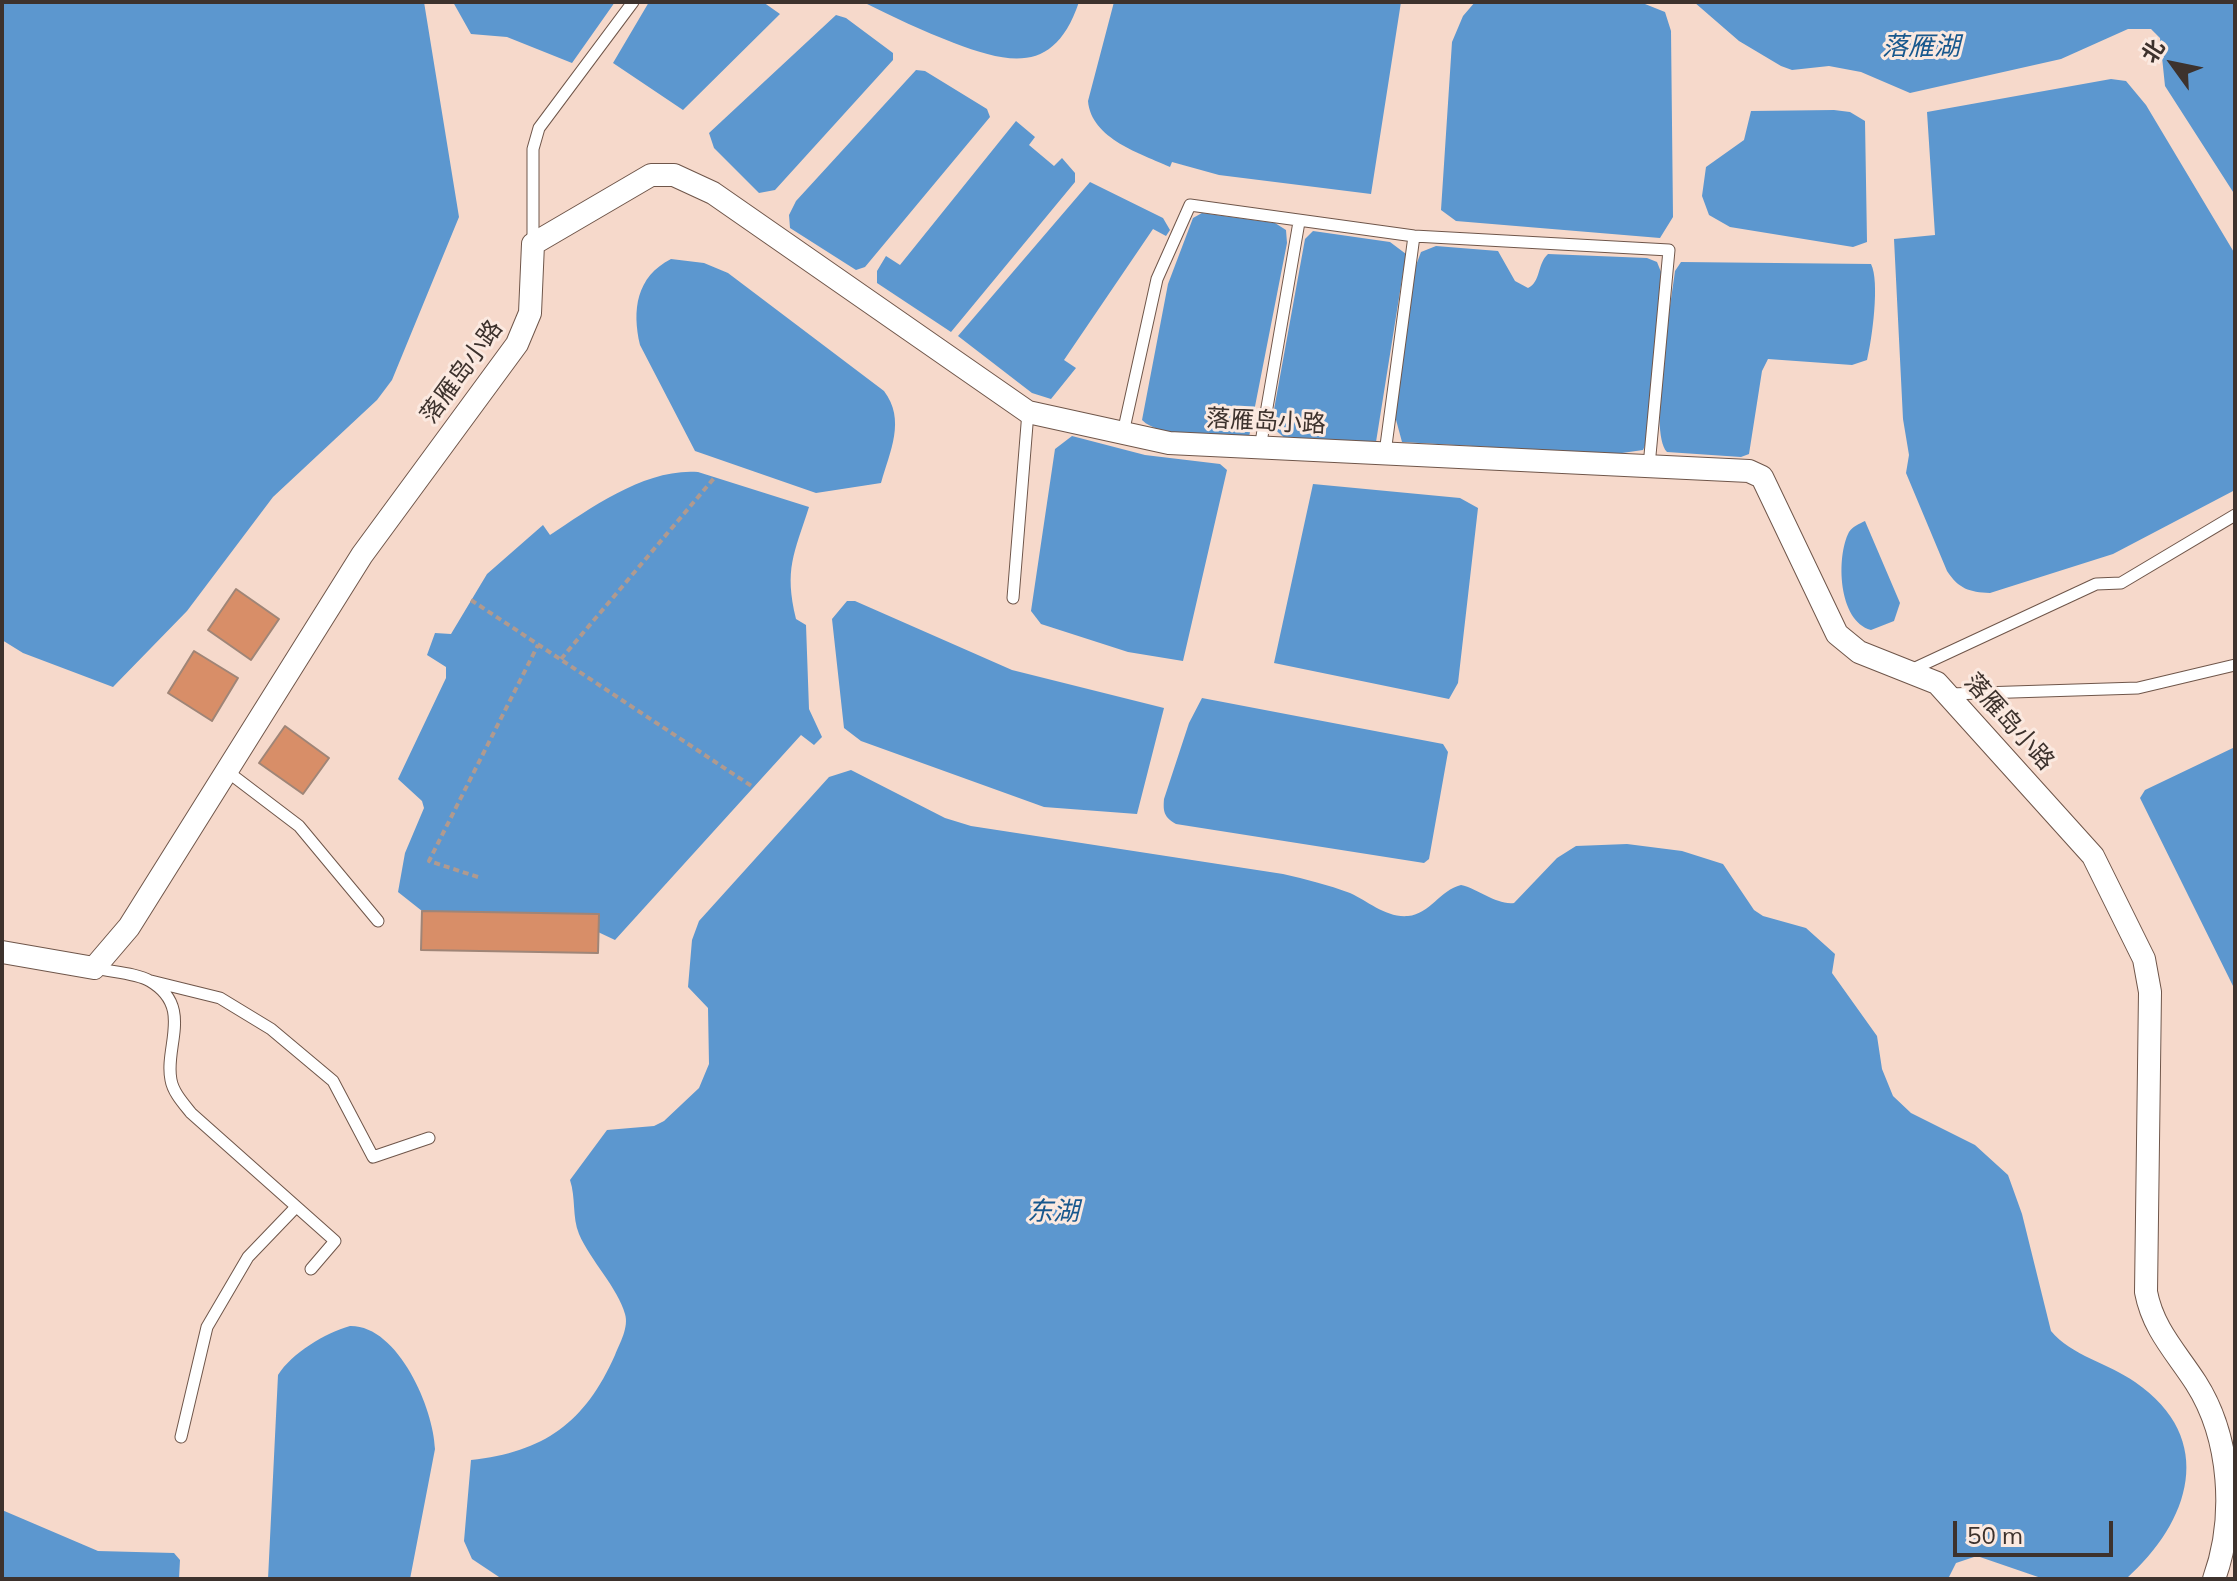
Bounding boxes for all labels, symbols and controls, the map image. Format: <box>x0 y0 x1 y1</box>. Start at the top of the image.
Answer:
north arrow <box>2133 24 2213 104</box>
water label: 落雁湖 <box>1882 31 1960 63</box>
text: 北 <box>2135 34 2171 68</box>
street label: 落雁岛小路 <box>415 315 509 429</box>
street label: 落雁岛小路 <box>1205 404 1327 440</box>
street label: 落雁岛小路 <box>1958 668 2060 776</box>
water label: 东湖 <box>1027 1196 1079 1228</box>
scale bar <box>1957 1505 2117 1555</box>
text: 50 m <box>1967 1520 2023 1550</box>

